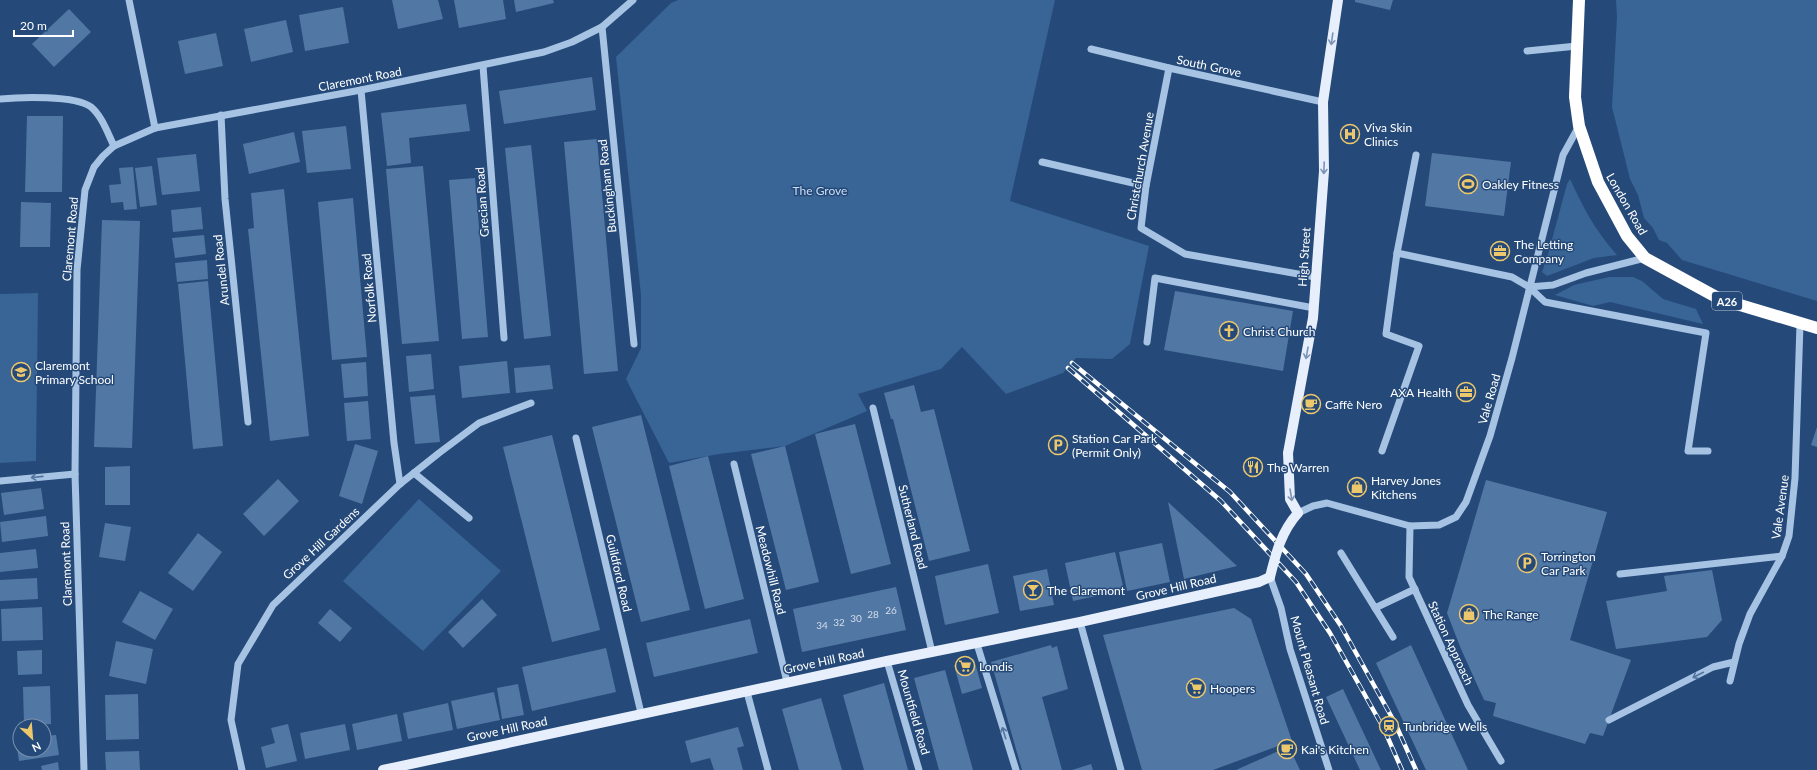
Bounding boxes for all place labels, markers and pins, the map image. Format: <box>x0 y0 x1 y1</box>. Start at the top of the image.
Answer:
place label: Viva Skin Clinics <box>1364 120 1412 149</box>
hospital icon: Viva Skin Clinics <box>1339 123 1361 145</box>
sports icon: Oakley Fitness <box>1457 173 1479 195</box>
place label: Oakley Fitness <box>1482 177 1559 192</box>
place label: The Letting Company <box>1514 237 1573 266</box>
office icon: The Letting Company <box>1489 240 1511 262</box>
church icon: Christ Church <box>1218 320 1240 342</box>
place label: Christ Church <box>1243 324 1315 339</box>
place label: Claremont Primary School <box>35 358 114 387</box>
school or university icon: Claremont Primary School <box>10 361 32 383</box>
office icon: AXA Health <box>1455 381 1477 403</box>
place label: AXA Health <box>1390 385 1452 400</box>
cafe icon: Caffè Nero <box>1300 393 1322 415</box>
place label: Caffè Nero <box>1325 397 1383 412</box>
place label: Station Car Park (Permit Only) <box>1072 431 1158 460</box>
parking icon: Station Car Park (Permit Only) <box>1047 434 1069 456</box>
restaurant icon: The Warren <box>1242 456 1264 478</box>
place label: The Warren <box>1267 460 1329 475</box>
place label: Harvey Jones Kitchens <box>1371 473 1441 502</box>
shop icon: Harvey Jones Kitchens <box>1346 476 1368 498</box>
place label: Torrington Car Park <box>1541 549 1596 578</box>
parking icon: Torrington Car Park <box>1516 552 1538 574</box>
bar icon: The Claremont <box>1022 579 1044 601</box>
place label: The Claremont <box>1047 583 1126 598</box>
shop icon: The Range <box>1458 603 1480 625</box>
place label: The Range <box>1483 607 1539 622</box>
supermarket icon: Londis <box>954 655 976 677</box>
place label: Londis <box>979 659 1013 674</box>
supermarket icon: Hoopers <box>1185 677 1207 699</box>
place label: Hoopers <box>1210 681 1255 696</box>
station icon: Tunbridge Wells <box>1378 715 1400 737</box>
place label: Tunbridge Wells <box>1403 719 1487 734</box>
cafe icon: Kai's Kitchen <box>1276 738 1298 760</box>
place label: Kai's Kitchen <box>1301 742 1369 757</box>

